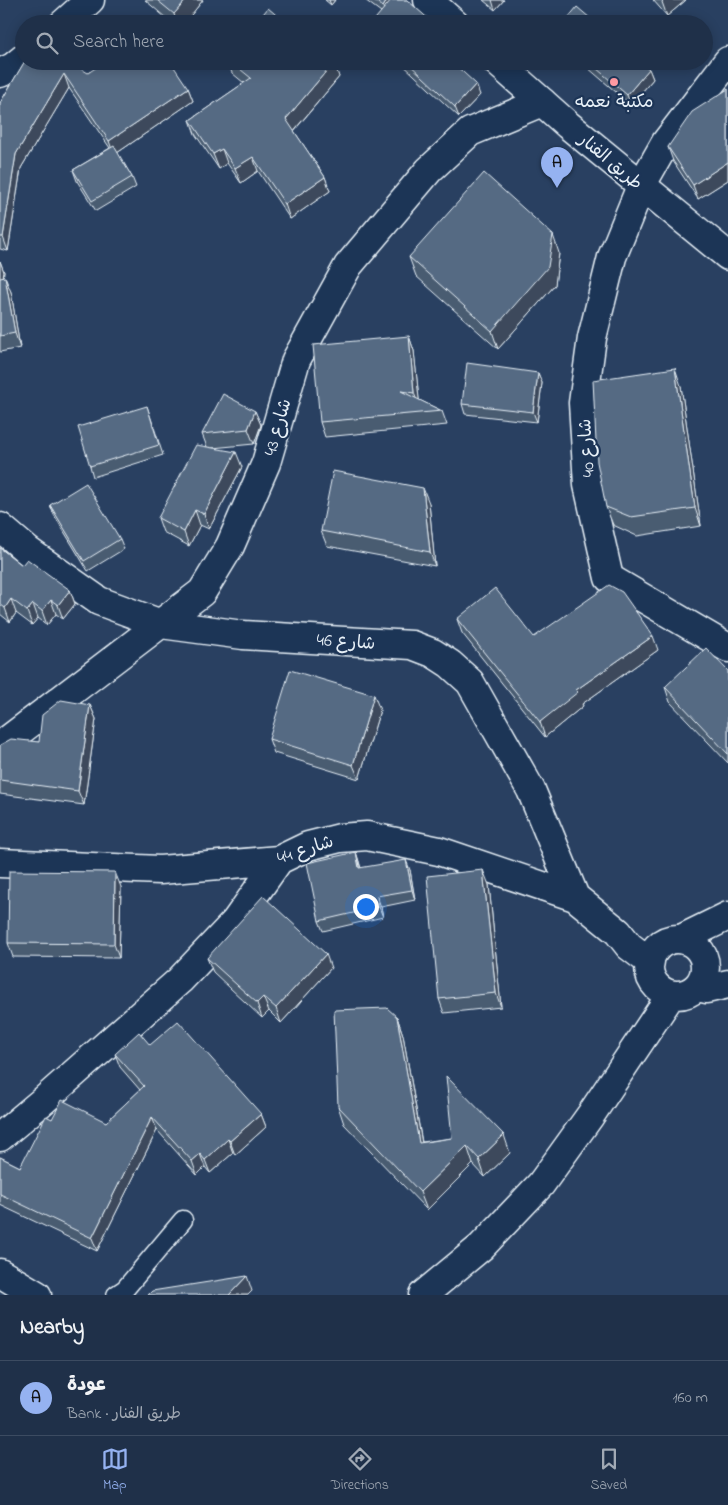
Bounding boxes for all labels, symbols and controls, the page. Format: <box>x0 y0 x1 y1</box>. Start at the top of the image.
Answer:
search box <box>15 15 713 70</box>
icon: search <box>33 29 61 57</box>
text: Search here <box>73 29 164 56</box>
marker: مكتبة نعمه <box>608 76 620 88</box>
place label: مكتبة نعمه <box>575 90 653 116</box>
street label: طريق الفنار <box>570 127 647 197</box>
pin: A <box>541 147 573 188</box>
street label: شارع 43 <box>258 396 299 459</box>
street label: شارع 40 <box>573 418 603 478</box>
street label: شارع 46 <box>316 628 376 658</box>
street label: شارع 44 <box>274 830 337 872</box>
your location <box>353 894 379 920</box>
text: Nearby <box>20 1313 84 1343</box>
text: عودة <box>67 1372 106 1399</box>
text: A <box>31 1386 41 1410</box>
text: 160 m <box>673 1386 708 1410</box>
text: Bank · طريق الفنار <box>67 1402 181 1426</box>
tab: Map <box>101 1445 129 1496</box>
tab: Directions <box>331 1445 389 1496</box>
tab: Saved <box>591 1445 627 1496</box>

